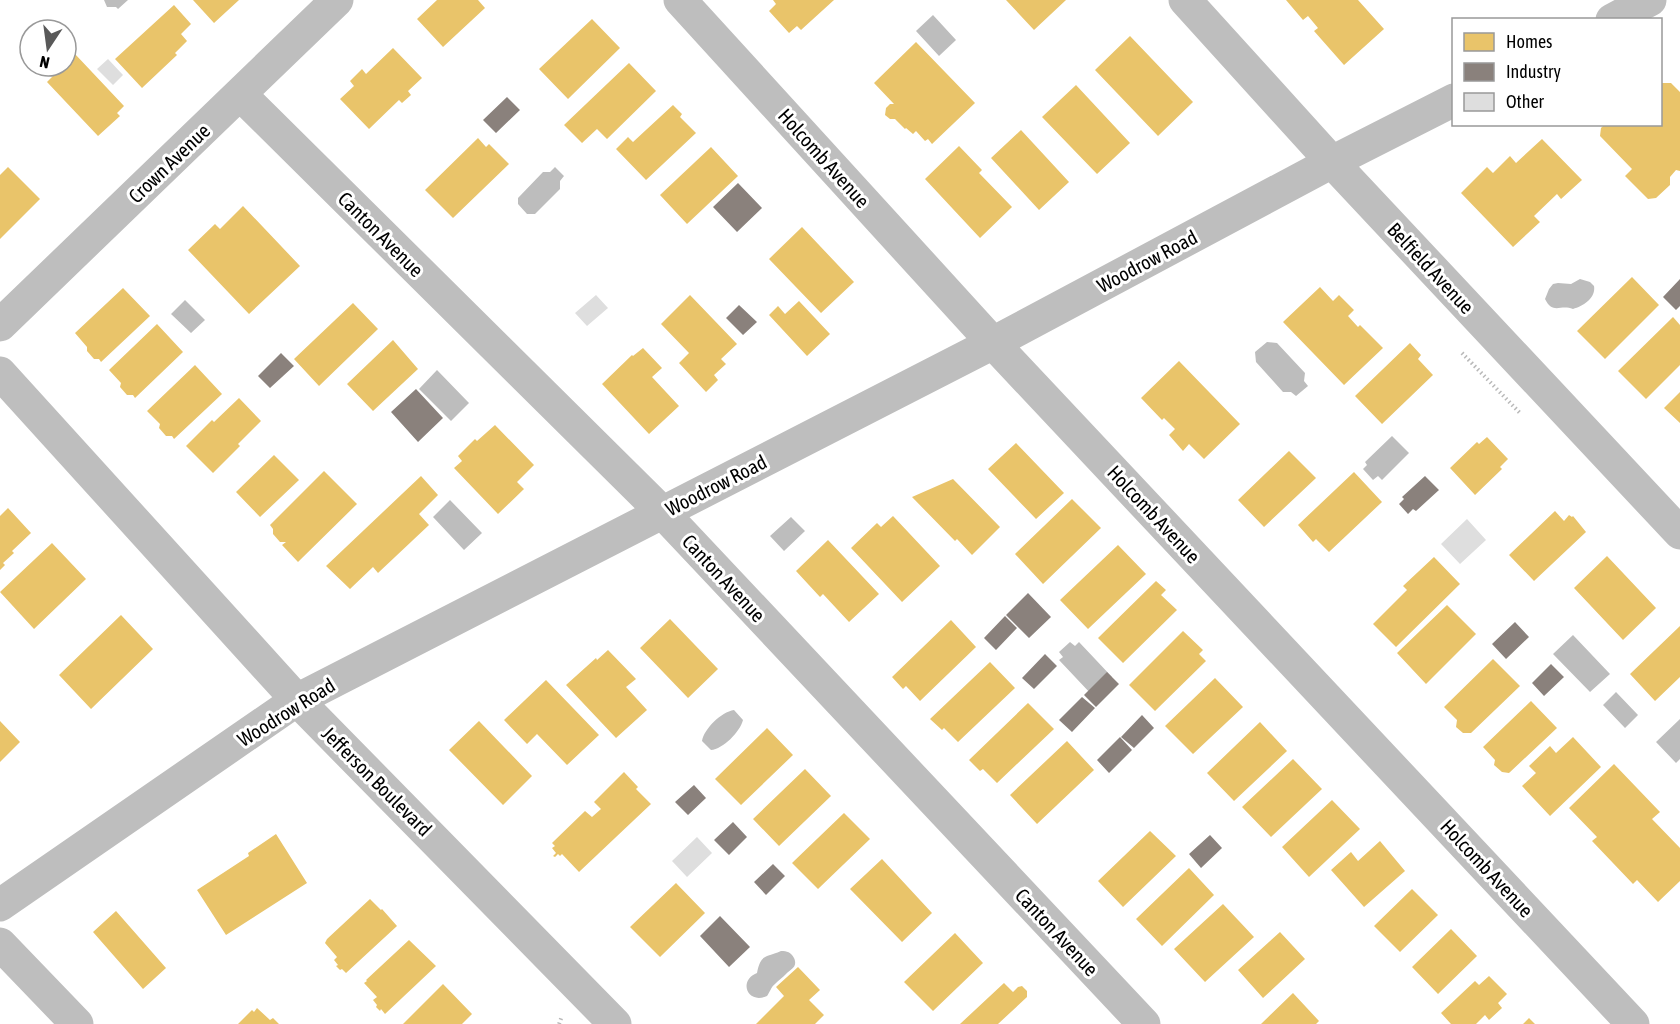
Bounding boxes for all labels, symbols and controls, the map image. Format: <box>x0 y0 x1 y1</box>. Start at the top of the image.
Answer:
north arrow <box>18 18 78 78</box>
legend <box>1452 18 1662 126</box>
text: Homes <box>1506 31 1552 52</box>
text: N <box>38 53 51 72</box>
text: Industry <box>1506 61 1561 82</box>
text: Other <box>1506 91 1545 112</box>
street label: Holcomb Avenue <box>774 104 874 212</box>
street label: Crown Avenue <box>124 119 214 207</box>
street label: Canton Avenue <box>334 187 428 281</box>
street label: Belfield Avenue <box>1383 218 1479 318</box>
street label: Woodrow Road <box>1093 225 1201 297</box>
street label: Woodrow Road <box>662 450 770 520</box>
street label: Holcomb Avenue <box>1103 460 1205 568</box>
street label: Canton Avenue <box>678 530 770 626</box>
street label: Woodrow Road <box>233 673 339 751</box>
street label: Jefferson Boulevard <box>317 721 437 841</box>
street label: Holcomb Avenue <box>1436 814 1538 922</box>
street label: Canton Avenue <box>1011 884 1103 980</box>

